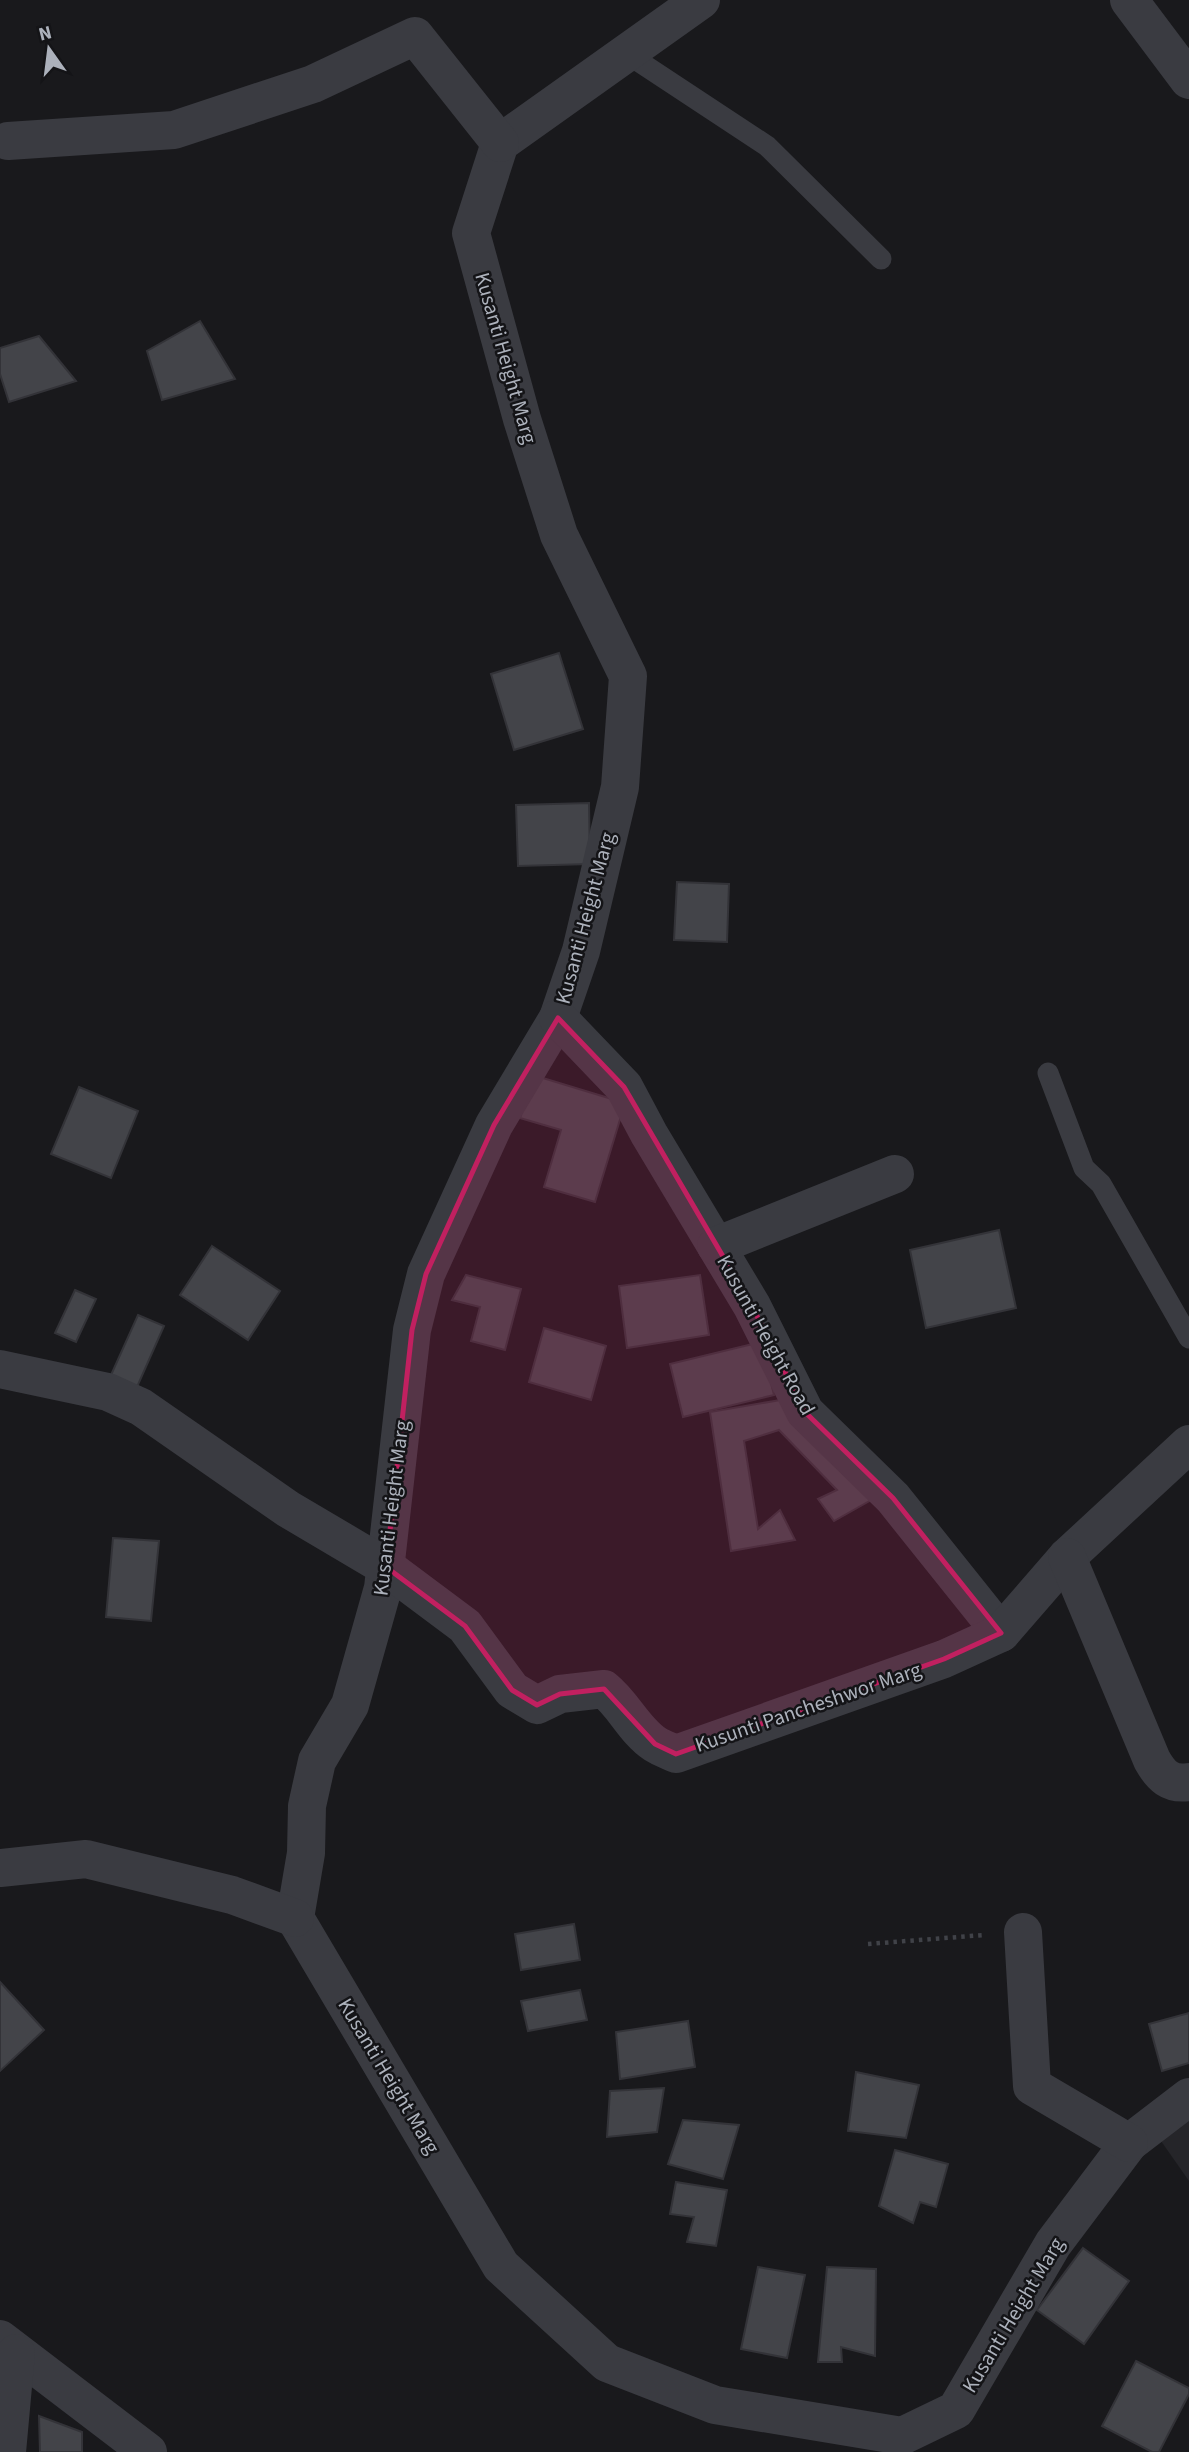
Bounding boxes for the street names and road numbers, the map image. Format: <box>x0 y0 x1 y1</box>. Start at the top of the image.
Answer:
street label: Kusanti Height Marg <box>467 269 545 447</box>
street label: Kusanti Height Marg <box>548 828 622 1007</box>
street label: Kusunti Height Road <box>709 1249 823 1421</box>
street label: Kusanti Height Marg <box>365 1418 417 1598</box>
street label: Kusunti Pancheshwor Marg <box>691 1654 926 1760</box>
street label: Kusanti Height Marg <box>331 1993 448 2160</box>
street label: Kusanti Height Marg <box>955 2231 1072 2398</box>

